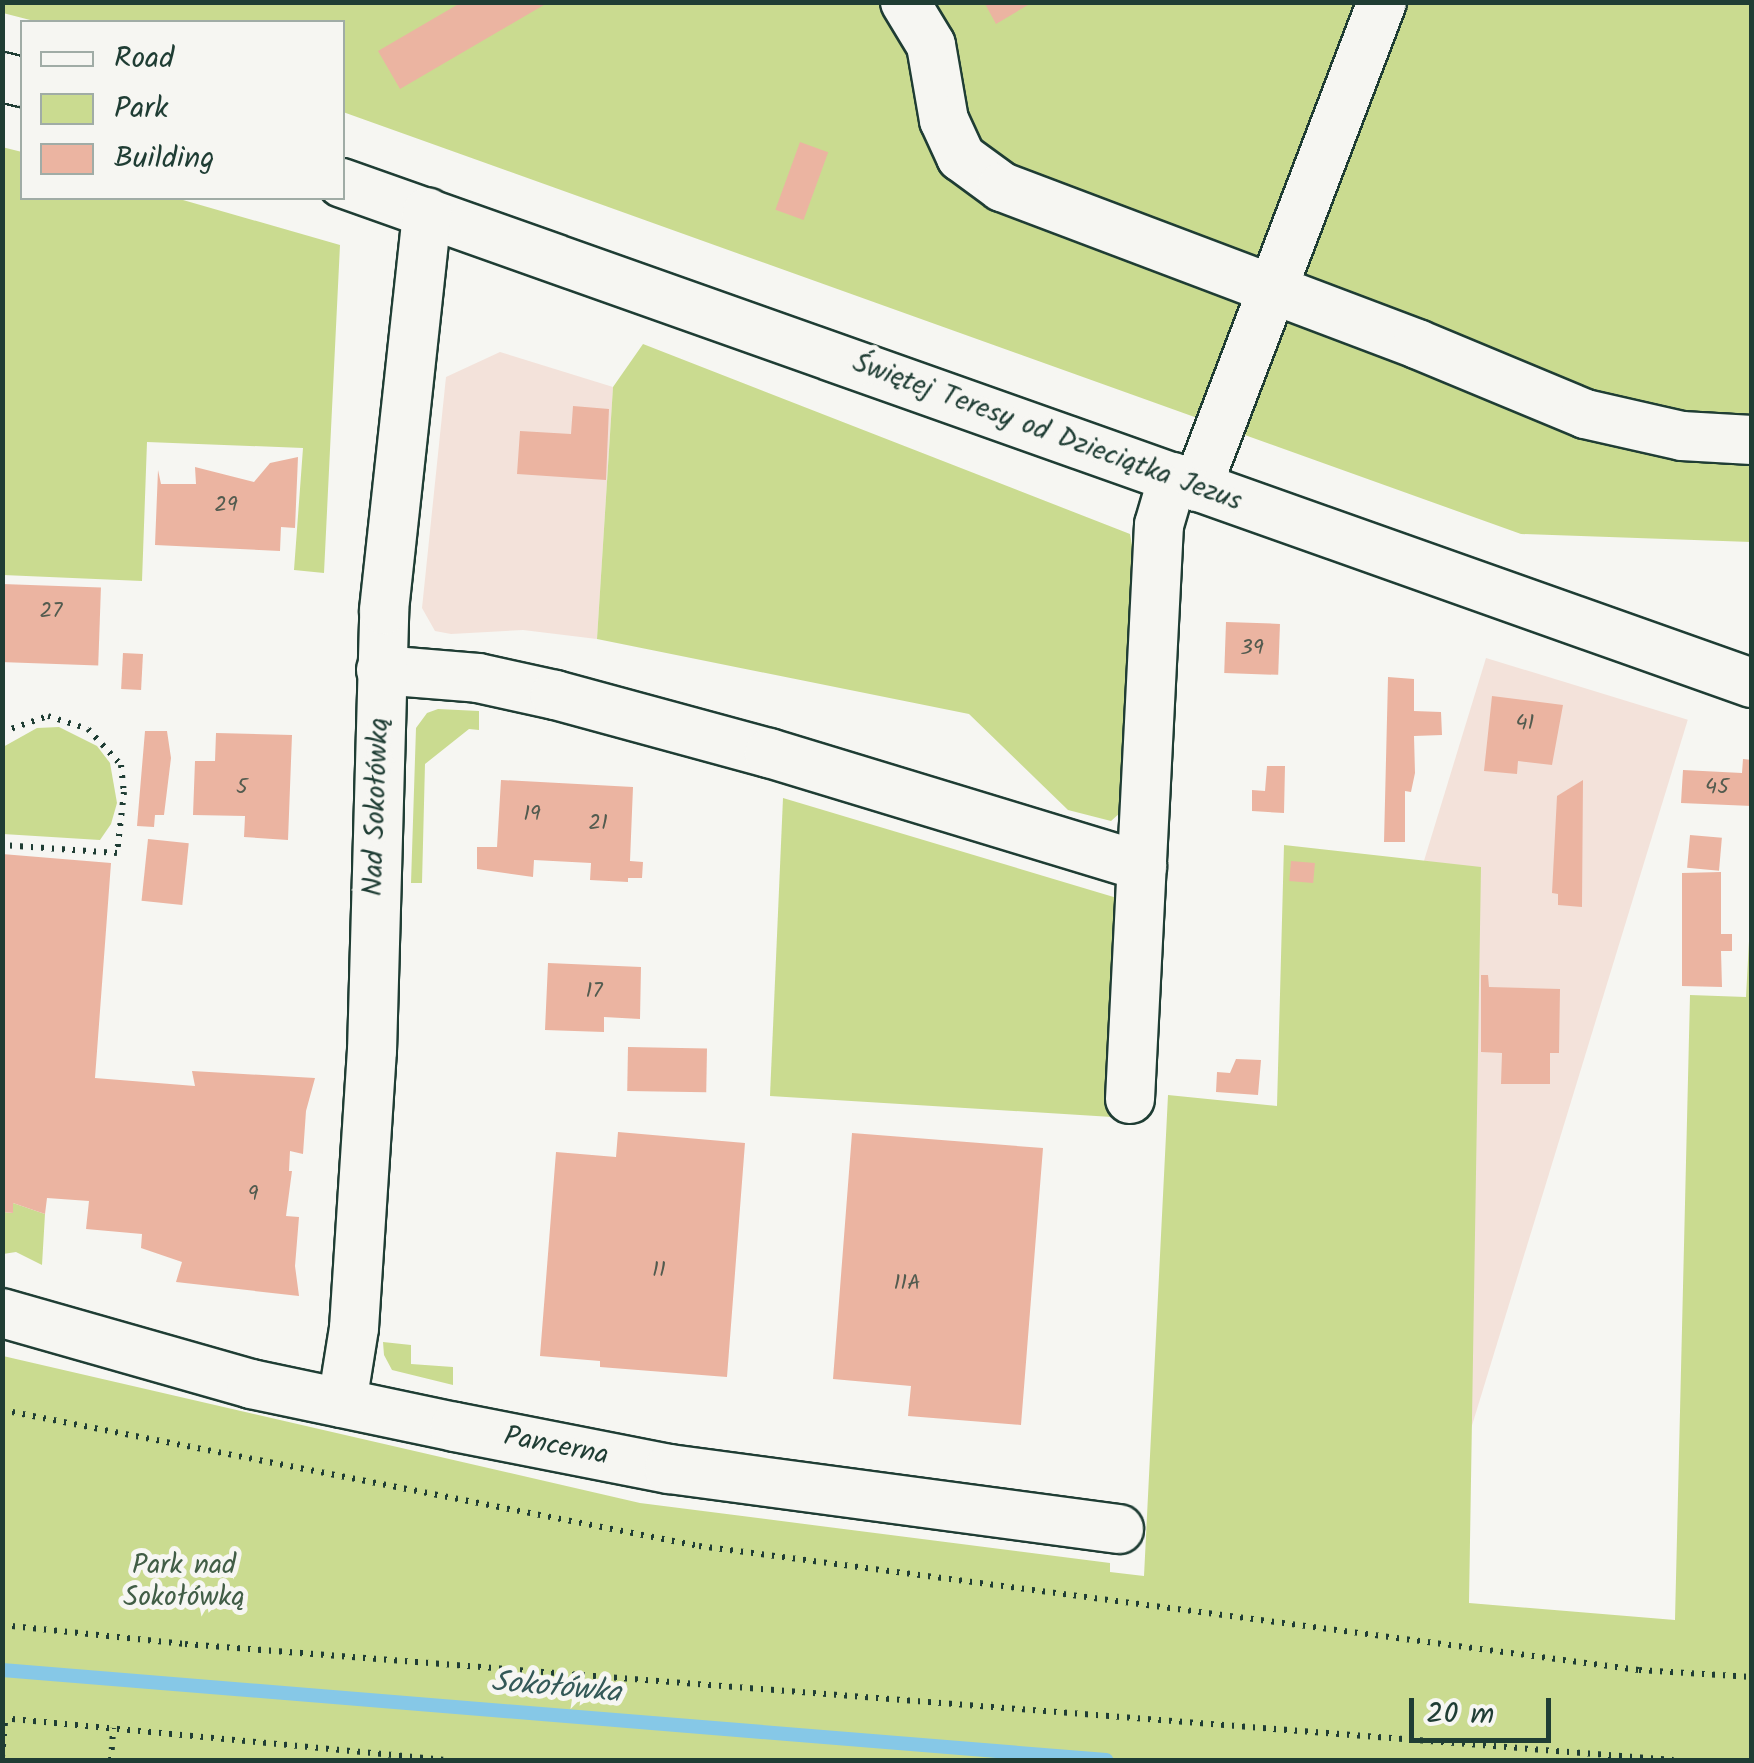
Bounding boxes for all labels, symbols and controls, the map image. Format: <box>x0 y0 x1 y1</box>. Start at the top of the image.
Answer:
legend <box>20 20 345 200</box>
text: Road <box>114 35 174 83</box>
text: Park <box>114 85 168 133</box>
text: Building <box>114 135 214 183</box>
street label: Świętej Teresy od Dzieciątka Jezus <box>848 347 1246 519</box>
house number: 29 <box>214 493 238 519</box>
house number: 27 <box>40 599 62 625</box>
house number: 39 <box>1240 636 1264 662</box>
house number: 41 <box>1515 711 1535 737</box>
street label: Nad Sokołówką <box>357 717 397 897</box>
house number: 5 <box>236 775 248 801</box>
house number: 45 <box>1705 775 1729 801</box>
house number: 19 <box>523 802 541 828</box>
house number: 21 <box>588 811 608 837</box>
house number: 17 <box>585 979 603 1005</box>
house number: 9 <box>248 1182 258 1208</box>
house number: 11 <box>652 1258 666 1284</box>
house number: 11A <box>893 1271 921 1297</box>
street label: Pancerna <box>501 1420 611 1474</box>
park label: Park nad Sokołówką <box>123 1549 245 1615</box>
water label: Sokołówka <box>490 1664 622 1712</box>
scale bar <box>1414 1678 1556 1740</box>
text: 20 m <box>1426 1691 1494 1739</box>

